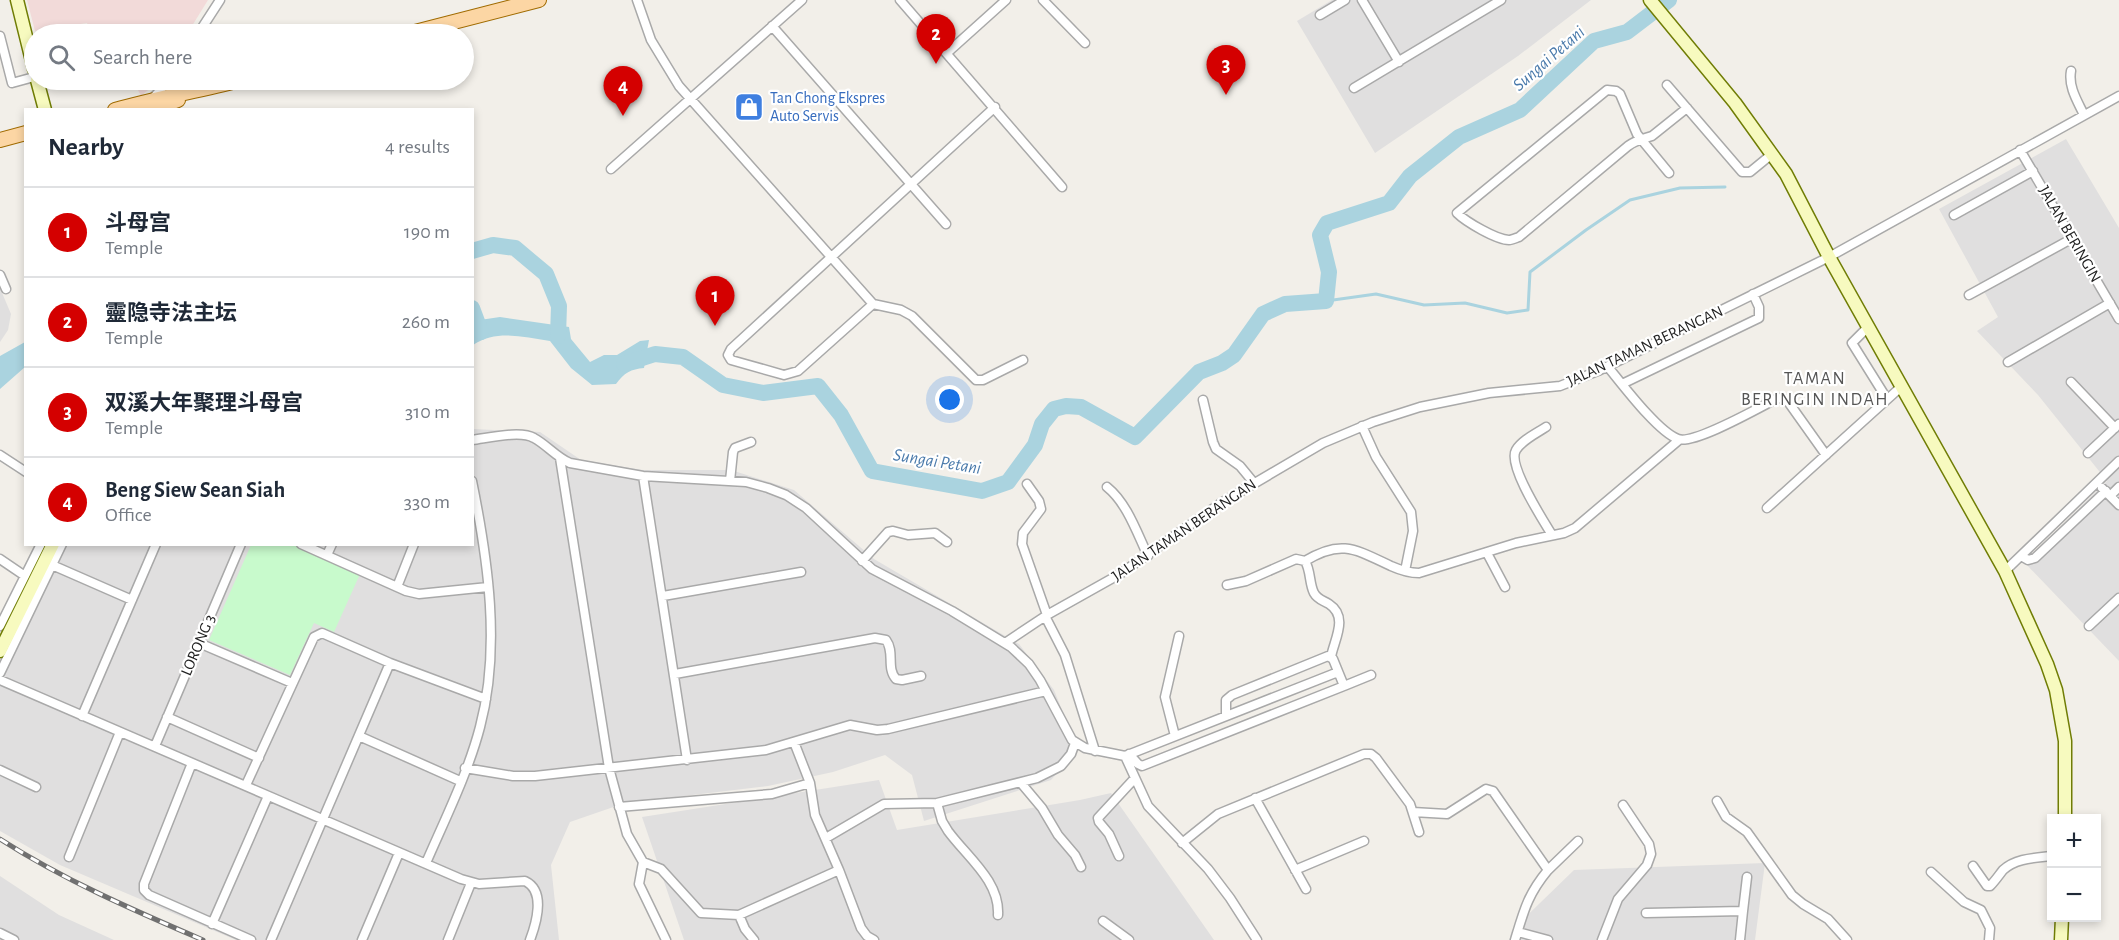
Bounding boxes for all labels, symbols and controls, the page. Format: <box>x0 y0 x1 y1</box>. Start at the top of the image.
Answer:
pin: 2 <box>916 14 956 64</box>
water label: Sungai Petani <box>1510 23 1588 95</box>
search box <box>24 24 474 90</box>
icon: search <box>45 41 78 74</box>
text: Search here <box>93 46 192 68</box>
pin: 3 <box>1206 46 1246 95</box>
pin: 4 <box>604 66 642 116</box>
place label: Tan Chong Ekspres Auto Servis <box>770 90 885 124</box>
shop icon: Tan Chong Ekspres Auto Servis <box>733 91 765 123</box>
text: Nearby <box>48 134 124 160</box>
text: 4 results <box>385 137 450 157</box>
street label: JALAN BERINGIN <box>2036 183 2104 285</box>
text: 斗母宫 <box>105 212 171 234</box>
text: 1 <box>64 222 71 242</box>
text: 190 m <box>404 222 450 242</box>
text: Temple <box>105 238 163 258</box>
pin: 1 <box>696 276 734 326</box>
text: 靈隐寺法主坛 <box>105 302 237 324</box>
street label: JALAN TAMAN BERANGAN <box>1564 303 1726 389</box>
text: 2 <box>63 312 72 332</box>
text: 260 m <box>402 312 450 332</box>
text: Temple <box>105 328 163 348</box>
district label: TAMAN BERINGIN INDAH <box>1741 370 1889 409</box>
your location <box>935 385 964 414</box>
text: 双溪大年聚理斗母宫 <box>105 392 303 414</box>
text: 3 <box>63 402 72 422</box>
text: 310 m <box>405 402 450 422</box>
text: Temple <box>105 418 163 438</box>
water label: Sungai Petani <box>892 446 982 478</box>
street label: JALAN TAMAN BERANGAN <box>1109 476 1259 584</box>
text: Beng Siew Sean Siah <box>105 479 285 501</box>
text: 4 <box>62 492 73 512</box>
text: 330 m <box>404 492 450 512</box>
text: Office <box>105 505 152 525</box>
street label: LORONG 3 <box>178 612 218 678</box>
map controls <box>2047 814 2101 922</box>
button: + <box>2047 814 2101 868</box>
button: − <box>2047 868 2101 922</box>

